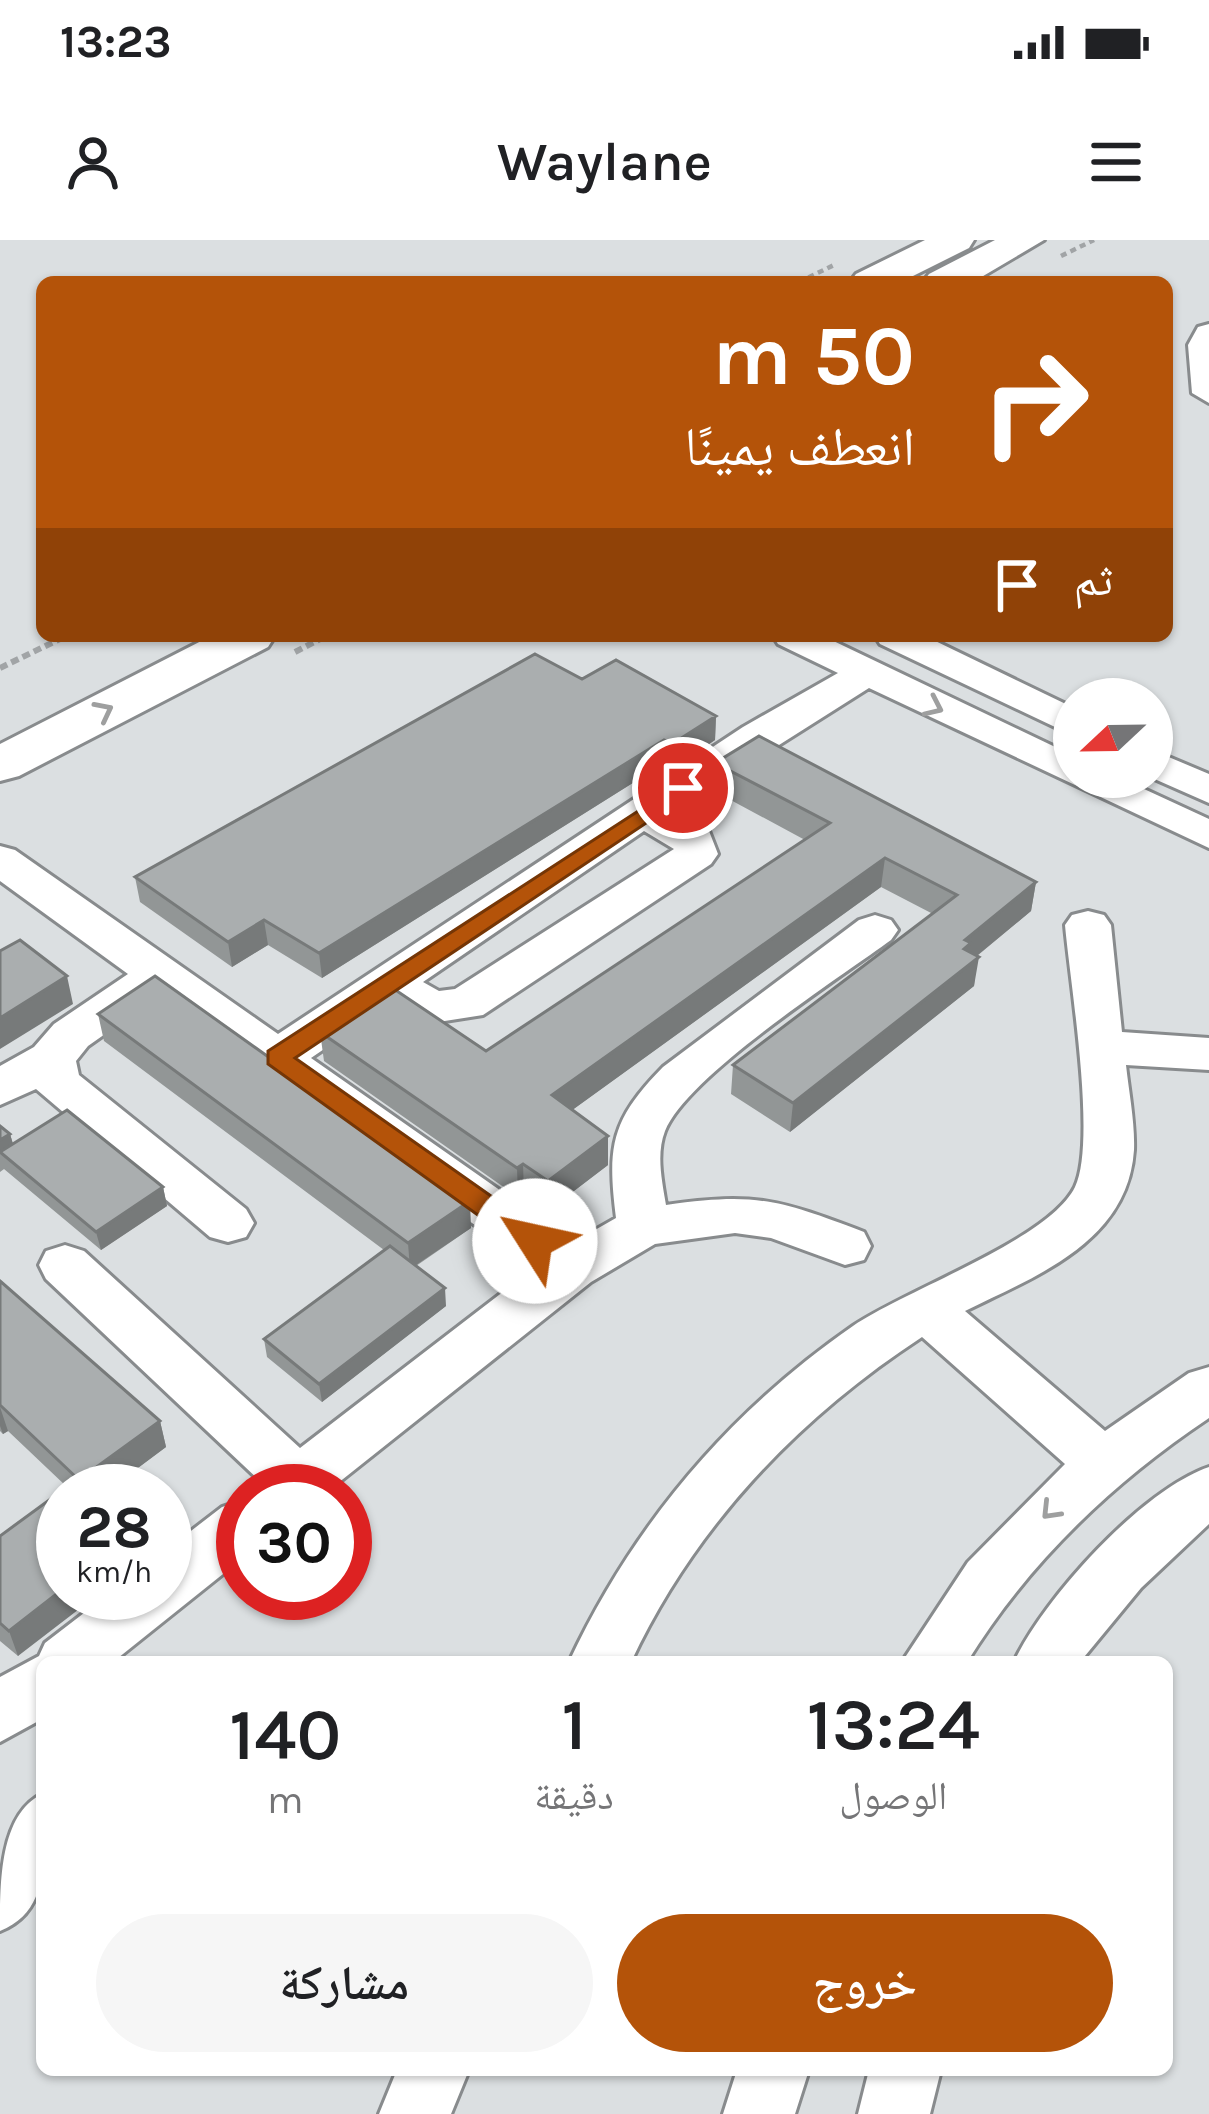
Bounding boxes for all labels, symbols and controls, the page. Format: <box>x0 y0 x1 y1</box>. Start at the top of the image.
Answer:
text: 13:23 <box>60 16 171 68</box>
icon: person <box>60 129 126 195</box>
icon: menu <box>1083 129 1149 195</box>
text: Waylane <box>497 130 712 194</box>
text: 50 m <box>712 307 915 405</box>
icon: right <box>957 324 1113 480</box>
text: انعطف يمينًا <box>684 415 915 479</box>
icon: arrive <box>984 552 1050 618</box>
text: ثم <box>1074 554 1113 606</box>
north arrow <box>1053 678 1173 798</box>
map controls <box>1053 678 1173 798</box>
one-way arrow <box>922 693 943 717</box>
one-way arrow <box>91 702 113 725</box>
pin <box>632 737 734 839</box>
icon: arrive <box>650 755 716 821</box>
position arrow <box>472 1178 598 1304</box>
speed limit sign: 30 <box>216 1464 372 1620</box>
text: 28 <box>76 1492 152 1562</box>
one-way arrow <box>1042 1497 1064 1519</box>
text: km/h <box>76 1554 152 1590</box>
text: 1 <box>561 1683 587 1767</box>
text: 13:24 <box>807 1683 980 1767</box>
text: 140 <box>229 1693 341 1777</box>
text: دقيقة <box>534 1773 614 1819</box>
text: الوصول <box>839 1773 947 1819</box>
text: m <box>267 1777 303 1823</box>
button: مشاركة <box>96 1914 593 2052</box>
button: خروج <box>617 1914 1113 2052</box>

